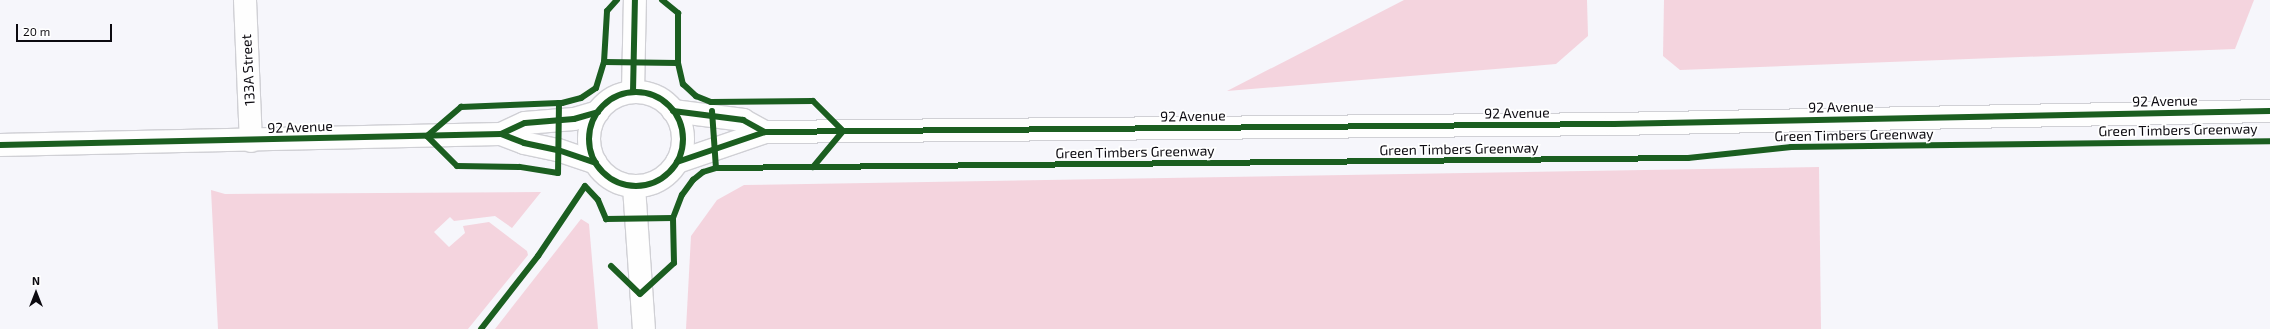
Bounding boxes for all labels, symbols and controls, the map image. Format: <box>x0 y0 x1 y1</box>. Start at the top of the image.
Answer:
scale bar <box>18 16 114 42</box>
text: 20 m <box>23 24 50 38</box>
street label: 133A Street <box>238 34 258 106</box>
street label: 92 Avenue <box>2132 92 2198 110</box>
street label: 92 Avenue <box>1808 98 1874 116</box>
street label: 92 Avenue <box>1484 104 1550 122</box>
street label: 92 Avenue <box>1160 107 1226 125</box>
street label: 92 Avenue <box>267 117 333 137</box>
street label: Green Timbers Greenway <box>2098 120 2258 140</box>
street label: Green Timbers Greenway <box>1774 125 1934 145</box>
street label: Green Timbers Greenway <box>1379 139 1539 159</box>
street label: Green Timbers Greenway <box>1055 142 1215 162</box>
north arrow <box>16 273 56 313</box>
text: N <box>32 274 40 287</box>

